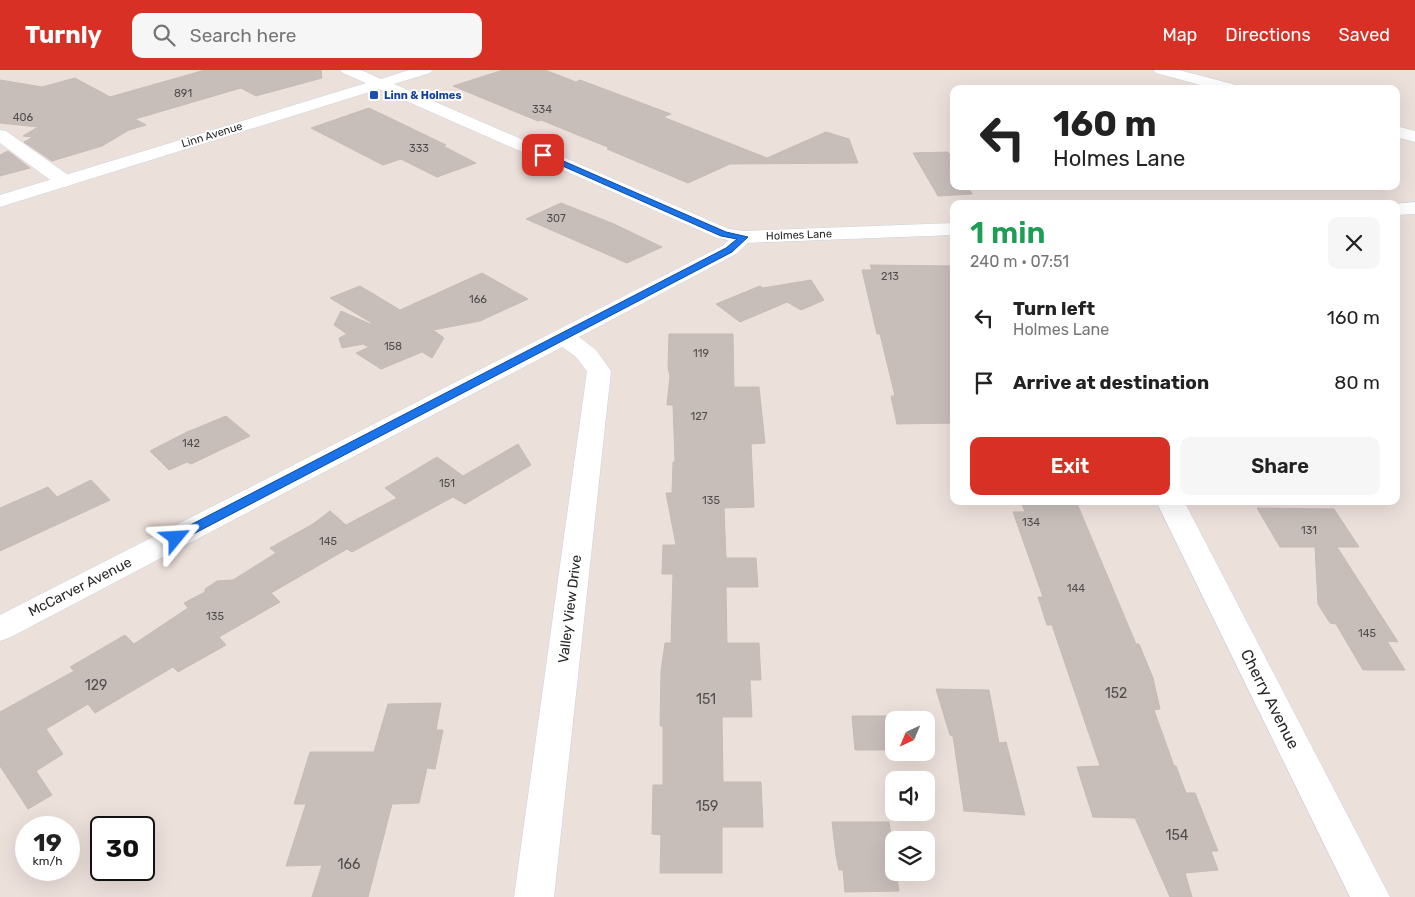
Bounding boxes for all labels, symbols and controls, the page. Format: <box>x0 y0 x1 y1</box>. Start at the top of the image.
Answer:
search box <box>132 13 482 58</box>
text: Turnly <box>25 21 102 49</box>
icon: search <box>150 21 178 49</box>
text: Search here <box>190 24 296 47</box>
text: Map <box>1162 24 1197 46</box>
text: Directions <box>1225 24 1311 46</box>
text: Saved <box>1339 24 1390 46</box>
house number: 891 <box>174 87 192 100</box>
marker: Linn & Holmes <box>368 89 380 101</box>
place label: Linn & Holmes <box>384 89 461 102</box>
house number: 334 <box>532 103 552 116</box>
text: 160 m <box>1053 103 1157 145</box>
icon: left <box>970 105 1035 170</box>
house number: 406 <box>13 111 34 124</box>
street label: Linn Avenue <box>180 120 244 150</box>
pin <box>522 134 564 176</box>
icon: arrive <box>529 141 557 169</box>
house number: 333 <box>409 142 429 155</box>
text: Holmes Lane <box>1053 145 1185 172</box>
house number: 307 <box>546 212 566 225</box>
text: 1 min <box>970 215 1045 251</box>
button: close <box>1328 217 1380 269</box>
street label: Holmes Lane <box>766 227 832 243</box>
text: 240 m · 07:51 <box>970 252 1069 271</box>
house number: 213 <box>881 270 899 283</box>
house number: 166 <box>469 293 487 306</box>
text: Turn left <box>1013 297 1095 320</box>
icon: left <box>970 304 998 332</box>
text: 160 m <box>1327 306 1380 329</box>
text: Holmes Lane <box>1013 320 1109 339</box>
house number: 158 <box>384 340 402 353</box>
house number: 119 <box>693 347 709 360</box>
icon: arrive <box>970 369 998 397</box>
text: Arrive at destination <box>1013 371 1209 394</box>
text: 80 m <box>1334 371 1380 394</box>
house number: 127 <box>691 410 708 423</box>
house number: 142 <box>182 437 200 450</box>
button: Exit <box>970 437 1170 495</box>
button: Share <box>1180 437 1380 495</box>
house number: 151 <box>439 477 455 490</box>
house number: 135 <box>702 494 720 507</box>
position arrow <box>149 511 201 563</box>
house number: 134 <box>1022 516 1040 529</box>
house number: 131 <box>1301 524 1317 537</box>
house number: 145 <box>319 535 337 548</box>
street label: McCarver Avenue <box>26 554 135 620</box>
street label: Valley View Drive <box>555 554 585 664</box>
house number: 144 <box>1067 582 1085 595</box>
house number: 135 <box>206 610 224 623</box>
house number: 145 <box>1358 627 1376 640</box>
street label: Cherry Avenue <box>1237 646 1303 752</box>
house number: 129 <box>85 677 107 694</box>
house number: 152 <box>1105 685 1127 702</box>
house number: 151 <box>696 691 716 708</box>
north arrow <box>885 711 935 761</box>
map controls <box>885 711 935 881</box>
button: sound <box>885 771 935 821</box>
house number: 159 <box>696 798 718 815</box>
speed limit sign: 30 <box>90 816 155 881</box>
house number: 154 <box>1165 827 1189 844</box>
text: 19 <box>33 828 62 857</box>
button: layers <box>885 831 935 881</box>
text: km/h <box>33 854 62 868</box>
house number: 166 <box>338 856 360 873</box>

